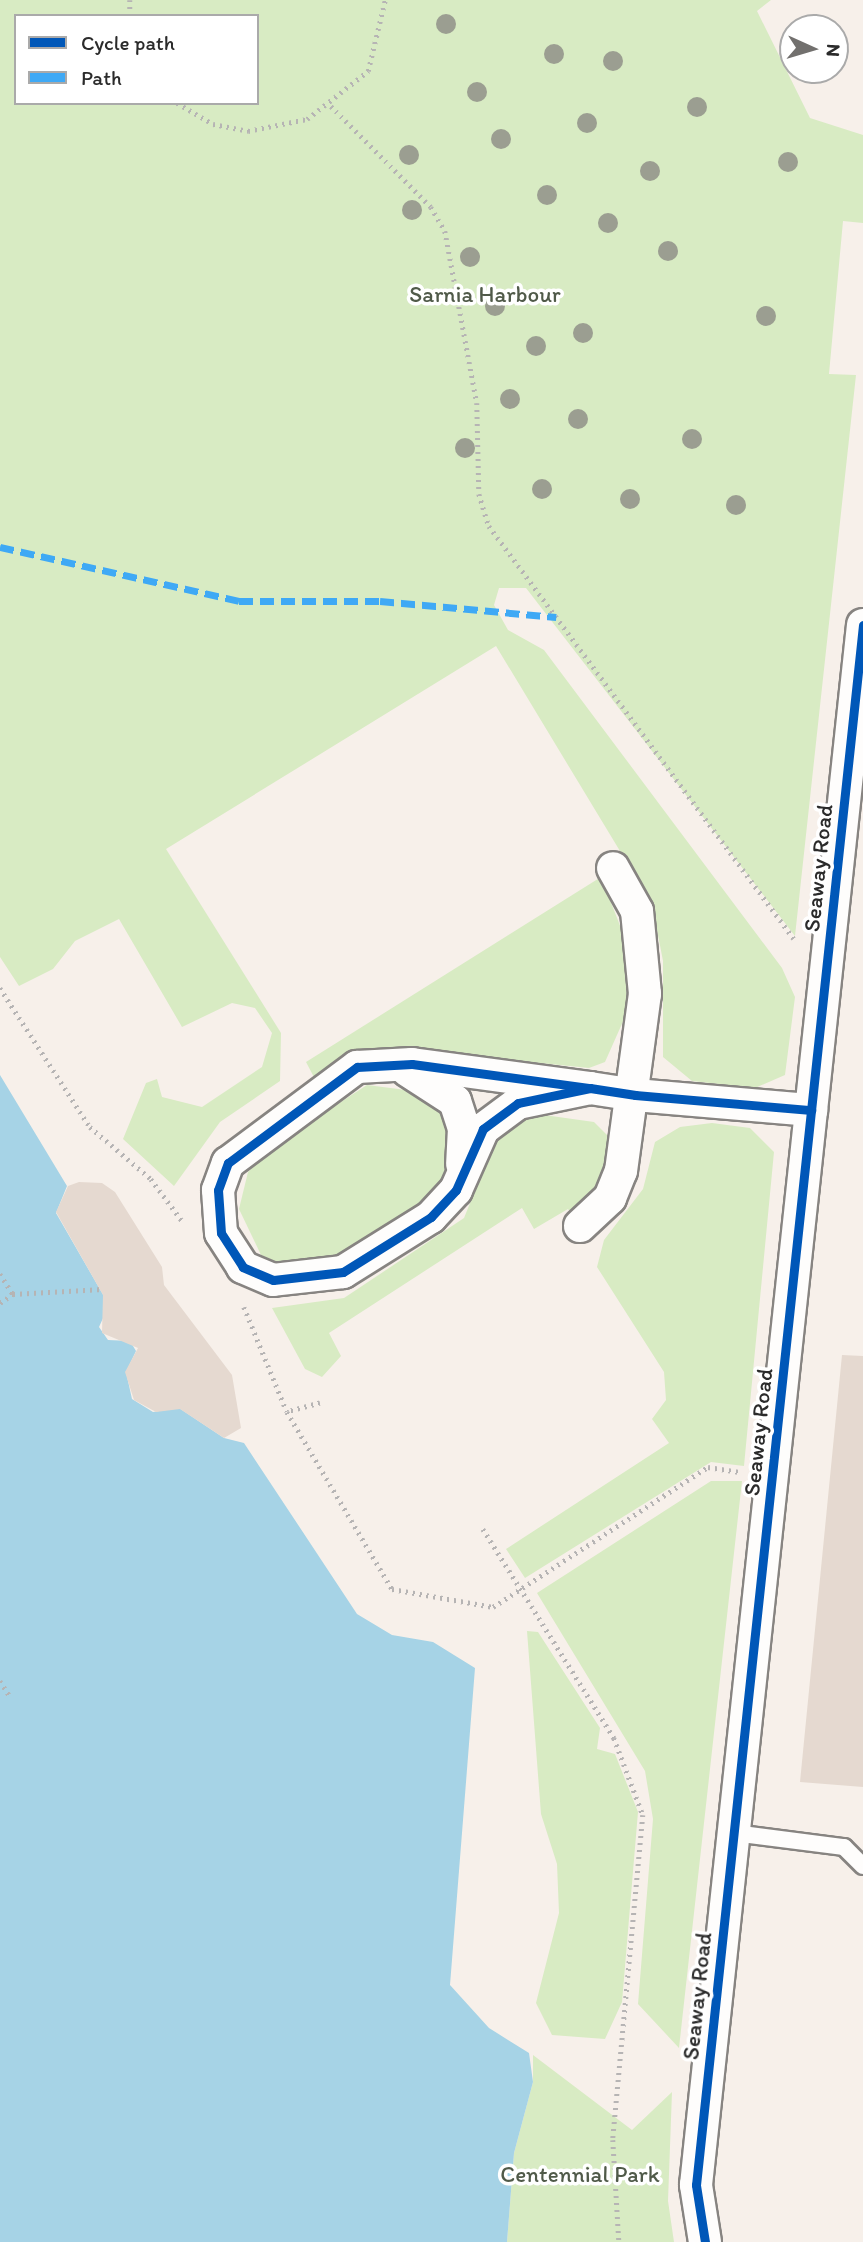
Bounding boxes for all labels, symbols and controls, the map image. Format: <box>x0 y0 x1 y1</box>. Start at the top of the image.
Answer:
legend <box>14 14 259 105</box>
north arrow <box>779 14 849 84</box>
text: Cycle path <box>81 30 175 55</box>
text: N <box>822 43 845 58</box>
text: Path <box>81 65 122 90</box>
park label: Sarnia Harbour <box>409 280 561 308</box>
street label: Seaway Road <box>798 803 838 933</box>
street label: Seaway Road <box>738 1367 778 1497</box>
street label: Seaway Road <box>677 1931 717 2061</box>
park label: Centennial Park <box>500 2160 660 2188</box>

